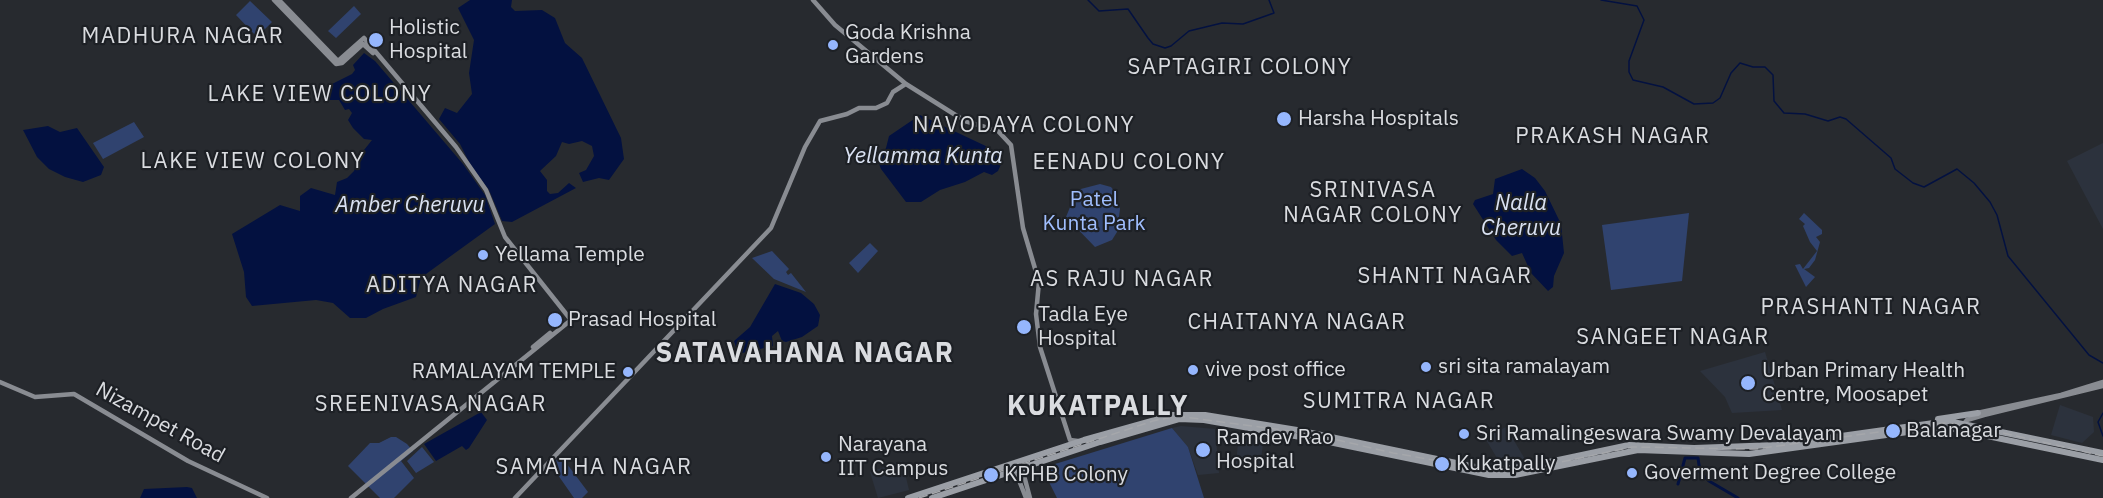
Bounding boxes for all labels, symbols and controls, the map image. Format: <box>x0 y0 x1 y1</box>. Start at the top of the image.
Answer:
place label: Holistic Hospital <box>389 15 468 65</box>
place label: Goda Krishna Gardens <box>845 20 971 70</box>
district label: MADHURA NAGAR <box>82 24 284 50</box>
marker: Holistic Hospital <box>367 31 385 49</box>
marker: Goda Krishna Gardens <box>826 38 840 52</box>
district label: SAPTAGIRI COLONY <box>1128 55 1352 81</box>
district label: LAKE VIEW COLONY <box>208 82 432 108</box>
place label: Harsha Hospitals <box>1298 106 1459 132</box>
marker: Harsha Hospitals <box>1275 110 1293 128</box>
district label: NAVODAYA COLONY <box>913 113 1135 139</box>
district label: PRAKASH NAGAR <box>1515 124 1711 150</box>
water label: Yellamma Kunta <box>843 144 1003 170</box>
district label: LAKE VIEW COLONY <box>141 149 365 175</box>
district label: EENADU COLONY <box>1032 150 1226 176</box>
district label: SRINIVASA NAGAR COLONY <box>1283 178 1463 230</box>
park label: Patel Kunta Park <box>1042 187 1146 237</box>
water label: Nalla Cheruvu <box>1481 191 1561 242</box>
water label: Amber Cheruvu <box>335 193 485 219</box>
place label: Yellama Temple <box>495 242 645 268</box>
marker: Yellama Temple <box>476 248 490 262</box>
district label: SHANTI NAGAR <box>1357 264 1533 290</box>
district label: AS RAJU NAGAR <box>1030 267 1214 293</box>
district label: ADITYA NAGAR <box>366 273 538 299</box>
district label: PRASHANTI NAGAR <box>1760 295 1982 321</box>
place label: Tadla Eye Hospital <box>1038 302 1128 352</box>
place label: Prasad Hospital <box>568 307 716 333</box>
district label: CHAITANYA NAGAR <box>1187 310 1407 336</box>
marker: Prasad Hospital <box>546 311 564 329</box>
marker: Tadla Eye Hospital <box>1015 318 1033 336</box>
district label: SANGEET NAGAR <box>1576 325 1770 351</box>
district label: SATAVAHANA NAGAR <box>655 338 955 370</box>
place label: sri sita ramalayam <box>1438 354 1610 380</box>
place label: vive post office <box>1205 357 1346 383</box>
place label: Urban Primary Health Centre, Moosapet <box>1762 358 1965 408</box>
place label: RAMALAYAM TEMPLE <box>412 359 616 385</box>
marker: sri sita ramalayam <box>1419 360 1433 374</box>
marker: vive post office <box>1186 363 1200 377</box>
marker: RAMALAYAM TEMPLE <box>621 365 635 379</box>
marker: Urban Primary Health Centre, Moosapet <box>1739 374 1757 392</box>
street label: Nizampet Road <box>91 377 229 469</box>
district label: SUMITRA NAGAR <box>1303 389 1495 415</box>
district label: KUKATPALLY <box>1007 391 1189 423</box>
district label: SREENIVASA NAGAR <box>315 392 547 418</box>
place label: Balanagar <box>1906 418 2001 444</box>
place label: Sri Ramalingeswara Swamy Devalayam <box>1476 421 1843 447</box>
marker: Balanagar <box>1884 422 1902 440</box>
place label: Ramdev Rao Hospital <box>1216 425 1334 475</box>
marker: Sri Ramalingeswara Swamy Devalayam <box>1457 427 1471 441</box>
place label: Narayana IIT Campus <box>838 432 949 482</box>
marker: Ramdev Rao Hospital <box>1194 441 1212 459</box>
marker: Narayana IIT Campus <box>819 450 833 464</box>
place label: Kukatpally <box>1456 451 1556 477</box>
district label: SAMATHA NAGAR <box>495 455 693 481</box>
marker: Kukatpally <box>1433 455 1451 473</box>
place label: Goverment Degree College <box>1644 460 1896 486</box>
place label: KPHB Colony <box>1004 462 1128 488</box>
marker: KPHB Colony <box>982 466 1000 484</box>
marker: Goverment Degree College <box>1625 466 1639 480</box>

